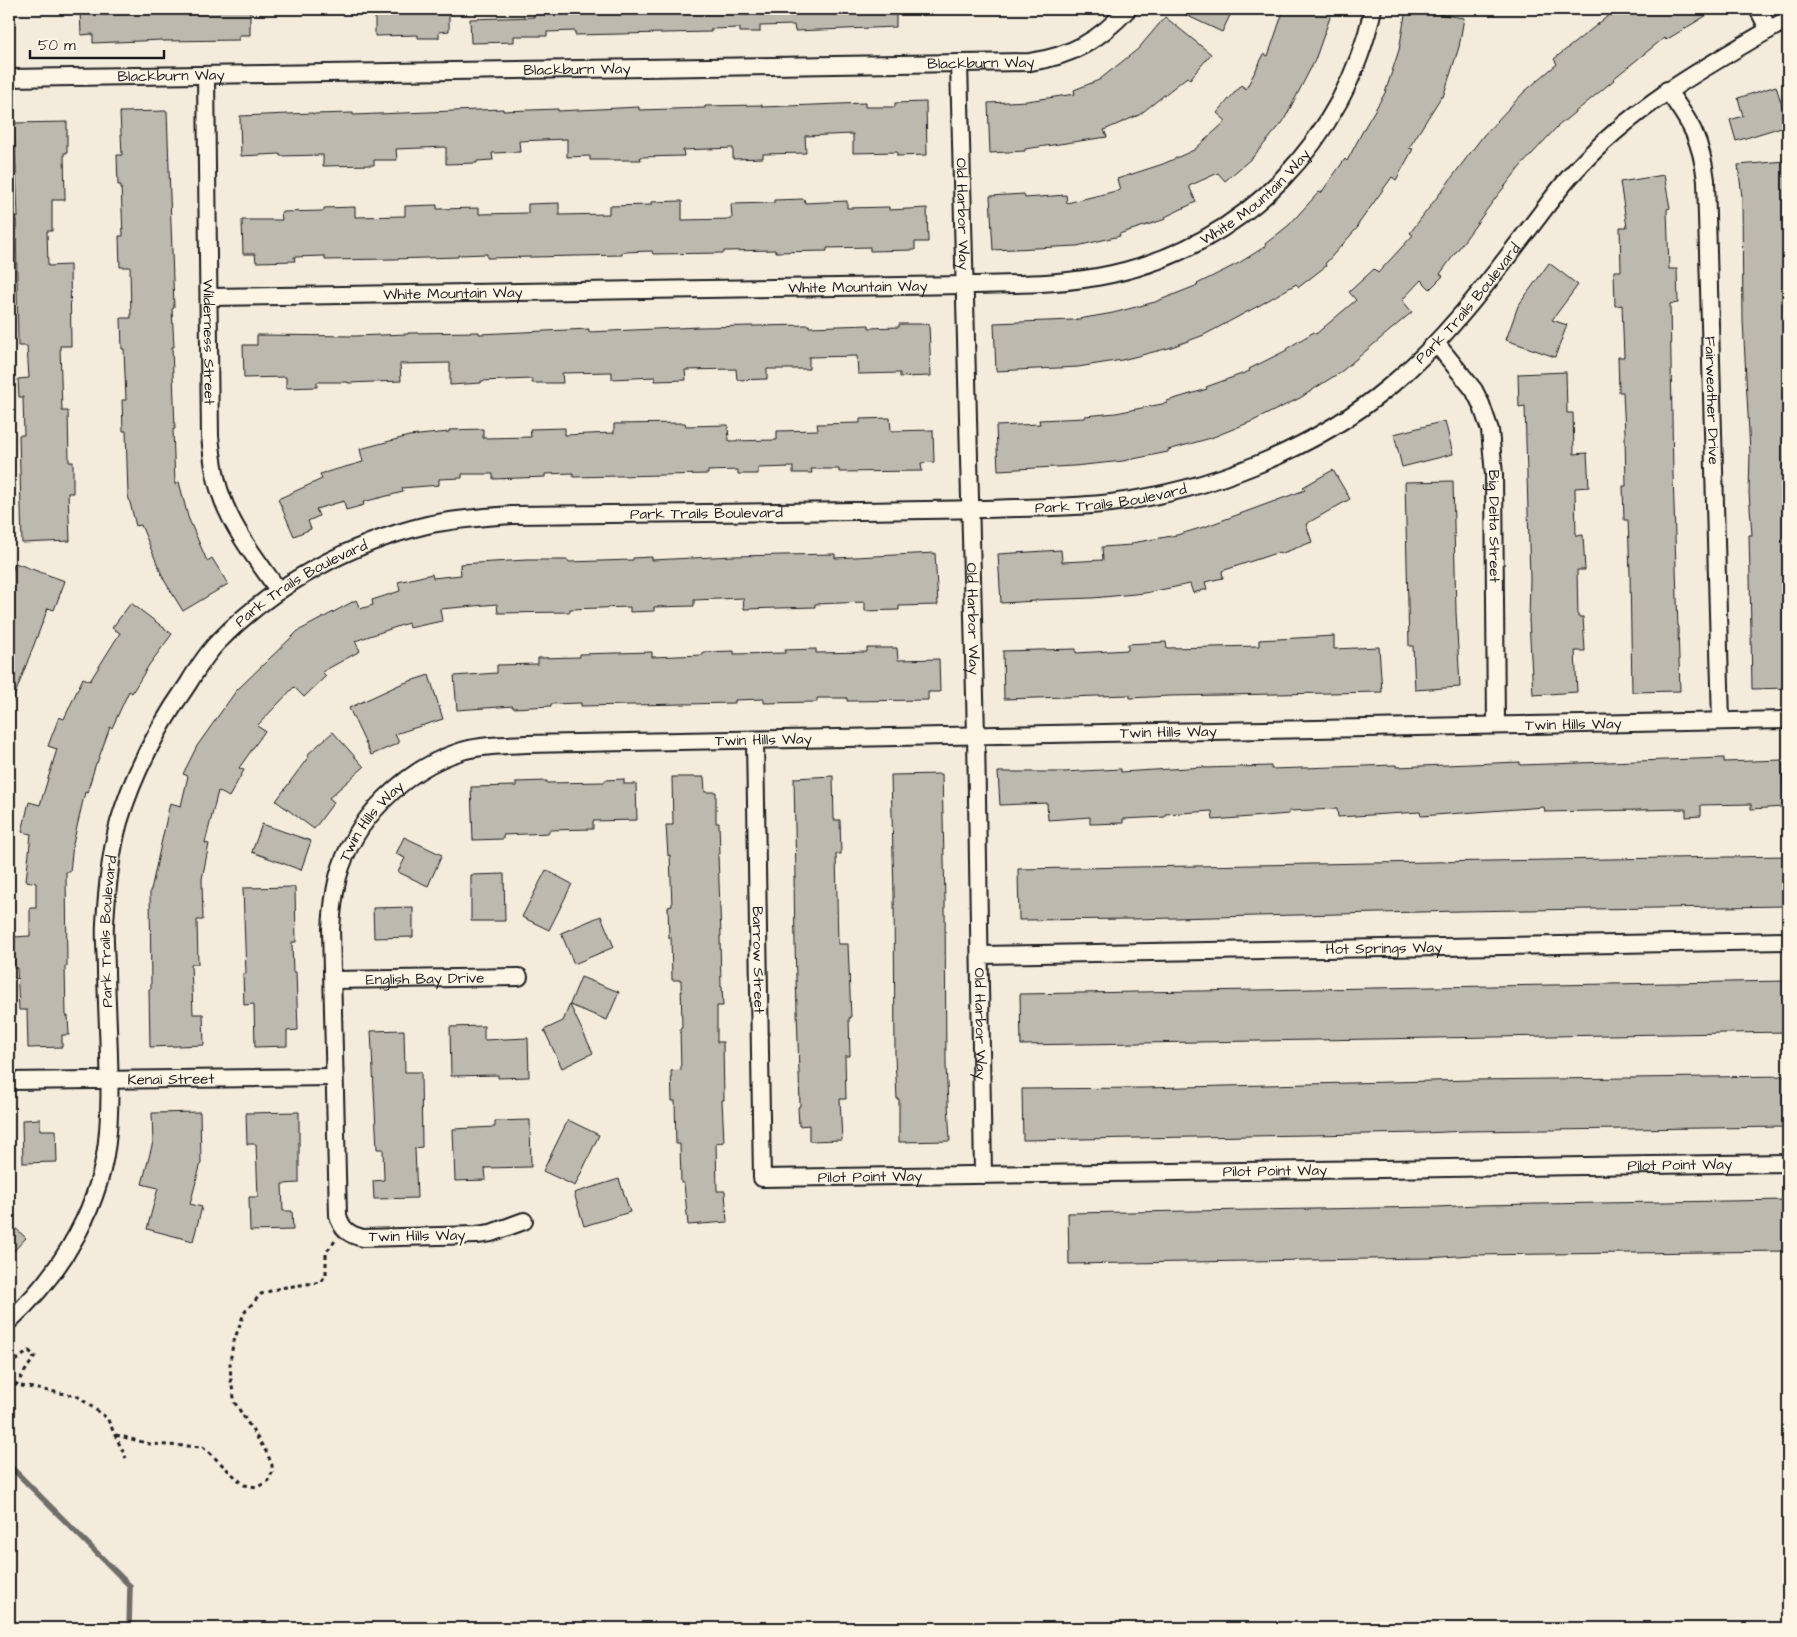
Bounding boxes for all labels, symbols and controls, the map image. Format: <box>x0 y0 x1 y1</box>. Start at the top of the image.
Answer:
scale bar <box>30 28 164 60</box>
text: 50 m <box>38 35 76 56</box>
street label: Blackburn Way <box>927 51 1036 74</box>
street label: Blackburn Way <box>523 58 631 80</box>
street label: Blackburn Way <box>117 64 225 87</box>
street label: White Mountain Way <box>1196 144 1316 250</box>
street label: Old Harbor Way <box>951 158 975 270</box>
street label: Park Trails Boulevard <box>1411 238 1525 369</box>
street label: White Mountain Way <box>788 275 928 298</box>
street label: Wilderness Street <box>198 279 220 405</box>
street label: White Mountain Way <box>383 282 523 305</box>
street label: Fairweather Drive <box>1700 336 1724 465</box>
street label: Big Delta Street <box>1483 470 1505 583</box>
street label: Park Trails Boulevard <box>1035 478 1189 518</box>
street label: Park Trails Boulevard <box>630 502 783 524</box>
street label: Park Trails Boulevard <box>230 534 371 632</box>
street label: Old Harbor Way <box>961 562 985 675</box>
street label: Twin Hills Way <box>1525 713 1622 736</box>
street label: Twin Hills Way <box>1120 720 1217 743</box>
street label: Twin Hills Way <box>715 728 812 751</box>
street label: Twin Hills Way <box>334 776 409 865</box>
street label: Park Trails Boulevard <box>94 853 122 1008</box>
street label: Barrow Street <box>747 906 770 1014</box>
street label: Hot Springs Way <box>1325 936 1443 960</box>
street label: English Bay Drive <box>366 967 484 991</box>
street label: Old Harbor Way <box>969 967 992 1080</box>
street label: Kenai Street <box>127 1068 215 1090</box>
street label: Pilot Point Way <box>1627 1153 1732 1176</box>
street label: Pilot Point Way <box>1222 1159 1327 1182</box>
street label: Pilot Point Way <box>817 1165 922 1188</box>
street label: Twin Hills Way <box>368 1225 466 1248</box>

